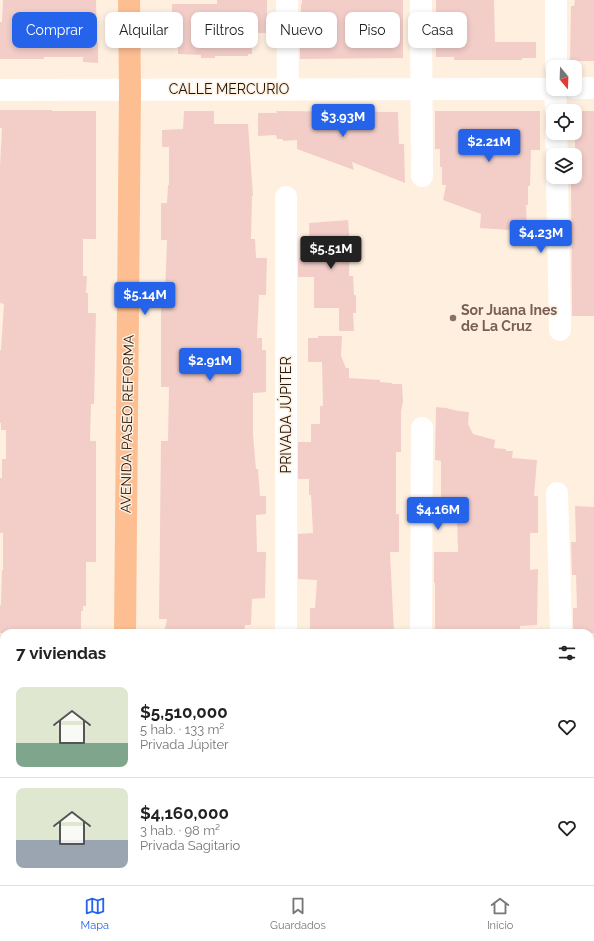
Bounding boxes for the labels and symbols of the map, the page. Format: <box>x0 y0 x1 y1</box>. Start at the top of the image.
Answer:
north arrow <box>546 60 582 96</box>
street label: CALLE MERCURIO <box>169 81 289 97</box>
pin: $3.93M <box>310 104 376 138</box>
pin: $2.21M <box>456 129 522 163</box>
pin: $4.23M <box>508 220 574 254</box>
pin: $5.51M <box>298 236 364 270</box>
pin: $5.14M <box>112 282 178 316</box>
place label: Sor Juana Ines de La Cruz <box>461 302 557 334</box>
marker: Sor Juana Ines de La Cruz <box>448 313 458 323</box>
street label: AVENIDA PASEO REFORMA <box>117 334 137 513</box>
pin: $2.91M <box>177 348 243 382</box>
street label: PRIVADA JÚPITER <box>277 356 294 474</box>
pin: $4.16M <box>405 497 471 531</box>

